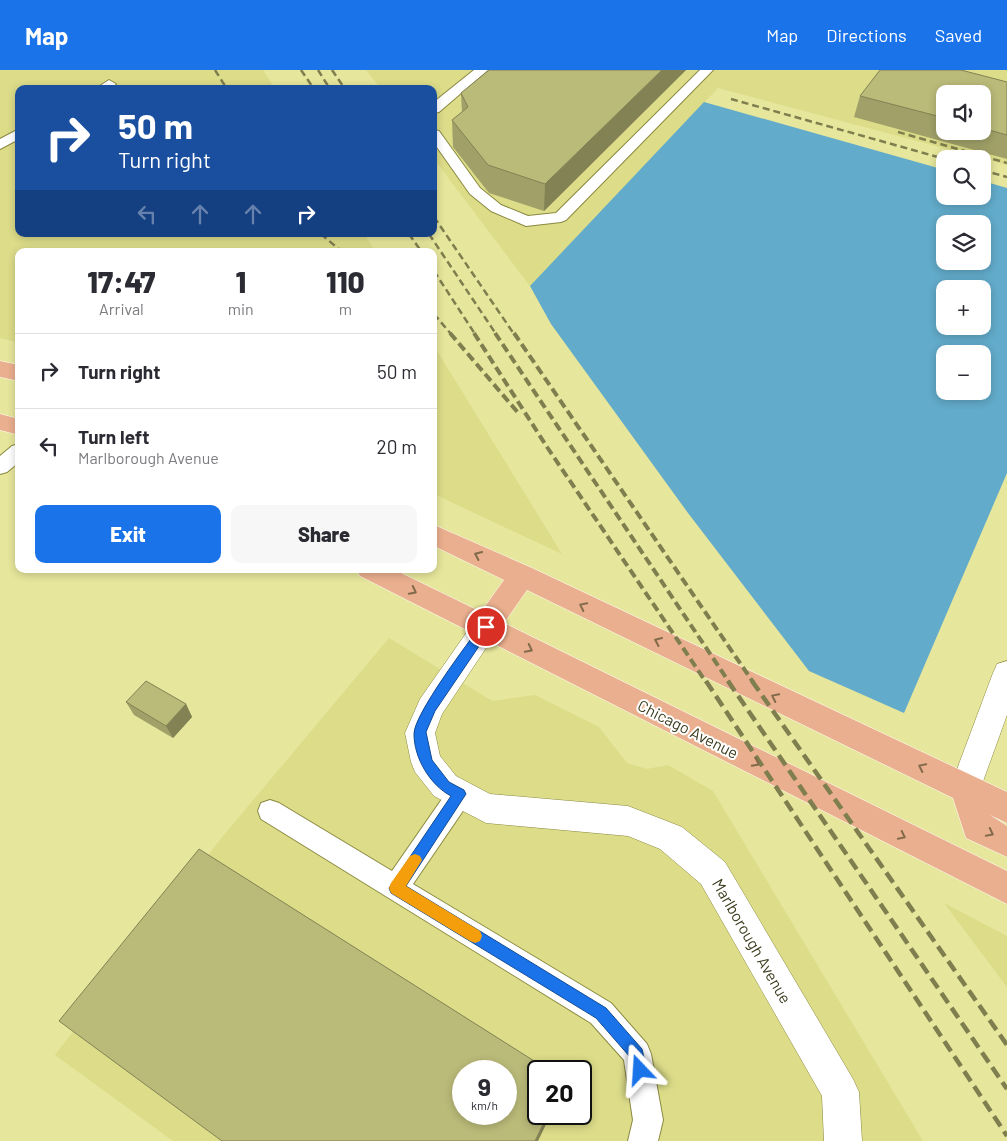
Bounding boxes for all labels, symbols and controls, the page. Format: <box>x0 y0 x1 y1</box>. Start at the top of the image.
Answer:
text: Map <box>25 21 68 50</box>
text: Map <box>766 24 798 46</box>
text: Directions <box>826 24 907 46</box>
text: Saved <box>935 24 982 46</box>
map controls <box>936 85 991 400</box>
button: sound <box>936 85 991 140</box>
text: 50 m <box>118 104 193 146</box>
icon: right <box>35 105 100 170</box>
text: Turn right <box>118 146 211 172</box>
button: search <box>936 150 991 205</box>
icon: left <box>133 200 161 228</box>
icon: ahead <box>186 200 214 228</box>
icon: ahead <box>239 200 267 228</box>
icon: right <box>292 200 320 228</box>
button: layers <box>936 215 991 270</box>
text: 17:47 <box>87 263 155 299</box>
text: 1 <box>235 263 246 299</box>
text: 110 <box>326 263 365 299</box>
button: + <box>936 280 991 335</box>
text: Arrival <box>99 299 144 318</box>
text: min <box>228 299 254 318</box>
text: m <box>339 299 352 318</box>
button: − <box>936 345 991 400</box>
icon: right <box>35 357 63 385</box>
text: Turn right <box>78 360 160 383</box>
text: 50 m <box>377 360 417 383</box>
text: Turn left <box>78 425 149 448</box>
icon: left <box>35 432 63 460</box>
text: 20 m <box>377 435 417 458</box>
text: Marlborough Avenue <box>78 448 219 467</box>
button: Exit <box>35 505 221 563</box>
button: Share <box>231 505 417 563</box>
one-way arrow <box>474 551 483 562</box>
one-way arrow <box>408 584 417 595</box>
one-way arrow <box>580 602 589 612</box>
pin <box>465 606 507 648</box>
icon: arrive <box>472 613 500 641</box>
one-way arrow <box>654 637 663 648</box>
one-way arrow <box>524 643 533 653</box>
one-way arrow <box>772 693 781 703</box>
street label: Chicago Avenue <box>635 695 742 762</box>
one-way arrow <box>751 757 760 767</box>
one-way arrow <box>918 763 927 773</box>
one-way arrow <box>985 827 994 837</box>
one-way arrow <box>896 830 905 840</box>
street label: Marlborough Avenue <box>709 875 796 1006</box>
position arrow <box>613 1043 665 1095</box>
speed limit sign: 20 <box>527 1060 592 1125</box>
text: 9 <box>478 1071 491 1101</box>
text: km/h <box>471 1098 498 1112</box>

